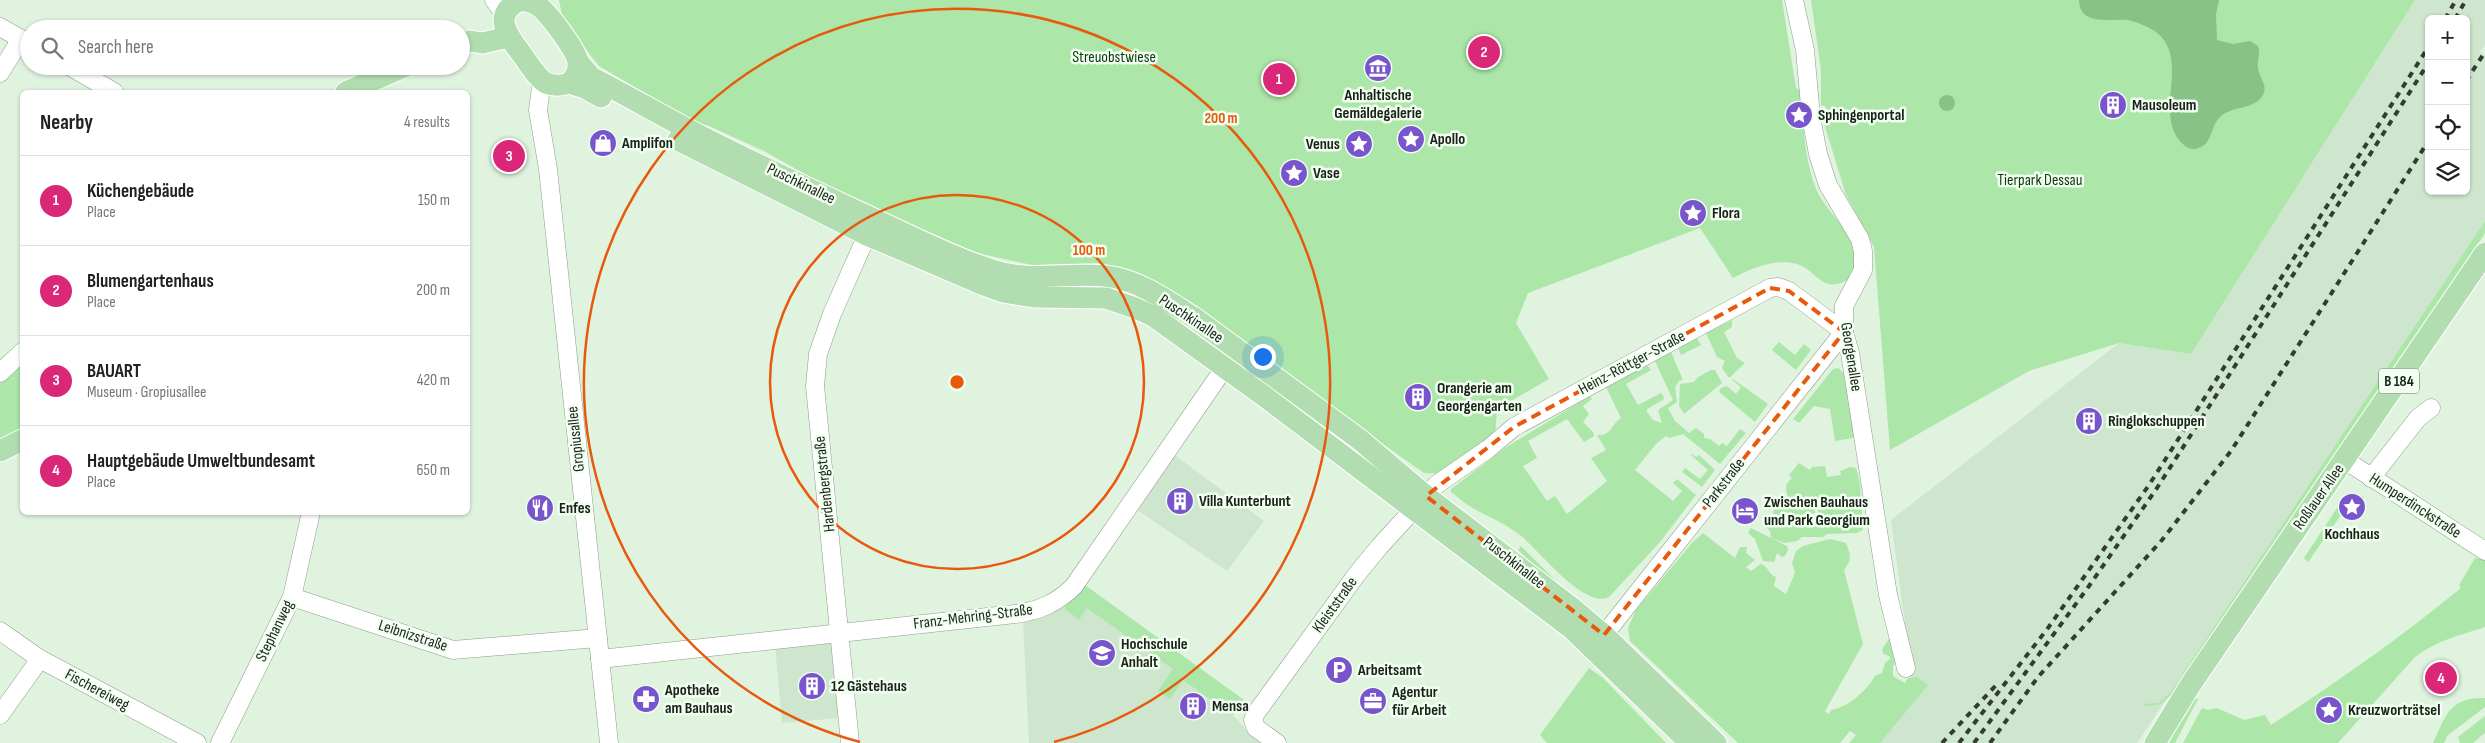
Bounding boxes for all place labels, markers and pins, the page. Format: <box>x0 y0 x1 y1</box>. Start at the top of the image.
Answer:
pin: 2 <box>1468 33 1500 71</box>
museum icon: Anhaltische Gemäldegalerie <box>1363 53 1393 83</box>
pin: 1 <box>1263 60 1295 98</box>
place label: Anhaltische Gemäldegalerie <box>1334 86 1422 123</box>
building icon: Mausoleum <box>2098 90 2128 120</box>
place label: Mausoleum <box>2132 96 2196 115</box>
place icon: Sphingenportal <box>1784 100 1814 130</box>
place label: Sphingenportal <box>1818 106 1904 125</box>
place icon: Apollo <box>1396 124 1426 154</box>
shop icon: Amplifon <box>588 128 618 158</box>
place icon: Venus <box>1344 129 1374 159</box>
place label: Apollo <box>1429 130 1465 149</box>
place label: Amplifon <box>621 134 673 153</box>
place label: Venus <box>1306 135 1340 154</box>
pin: 3 <box>493 137 525 175</box>
place icon: Vase <box>1279 158 1309 188</box>
place label: Vase <box>1313 164 1340 183</box>
place icon: Flora <box>1678 198 1708 228</box>
place label: Flora <box>1712 204 1740 223</box>
centre of rings <box>948 373 966 391</box>
place label: Orangerie am Georgengarten <box>1437 379 1522 416</box>
building icon: Orangerie am Georgengarten <box>1403 382 1433 412</box>
building icon: Ringlokschuppen <box>2074 406 2104 436</box>
place label: Ringlokschuppen <box>2108 412 2205 431</box>
building icon: Villa Kunterbunt <box>1165 486 1195 516</box>
place label: Villa Kunterbunt <box>1199 492 1291 511</box>
place icon: Kochhaus <box>2337 492 2367 522</box>
restaurant icon: Enfes <box>525 493 555 523</box>
place label: Zwischen Bauhaus und Park Georgium <box>1764 493 1870 530</box>
hotel icon: Zwischen Bauhaus und Park Georgium <box>1730 496 1760 526</box>
place label: Enfes <box>559 499 591 518</box>
place label: Kochhaus <box>2324 525 2380 544</box>
place label: Hochschule Anhalt <box>1120 635 1188 672</box>
school or university icon: Hochschule Anhalt <box>1087 638 1117 668</box>
parking icon: Arbeitsamt <box>1324 655 1354 685</box>
pin: 4 <box>2425 659 2457 697</box>
place label: Arbeitsamt <box>1357 661 1422 680</box>
building icon: 12 Gästehaus <box>797 671 827 701</box>
place label: 12 Gästehaus <box>831 677 907 696</box>
place label: Apotheke am Bauhaus <box>664 681 733 718</box>
place label: Agentur für Arbeit <box>1391 683 1447 720</box>
pharmacy icon: Apotheke am Bauhaus <box>631 684 661 714</box>
office icon: Agentur für Arbeit <box>1358 686 1388 716</box>
building icon: Mensa <box>1178 691 1208 721</box>
place icon: Kreuzworträtsel <box>2314 695 2344 725</box>
place label: Mensa <box>1212 697 1249 716</box>
place label: Kreuzworträtsel <box>2348 701 2440 720</box>

